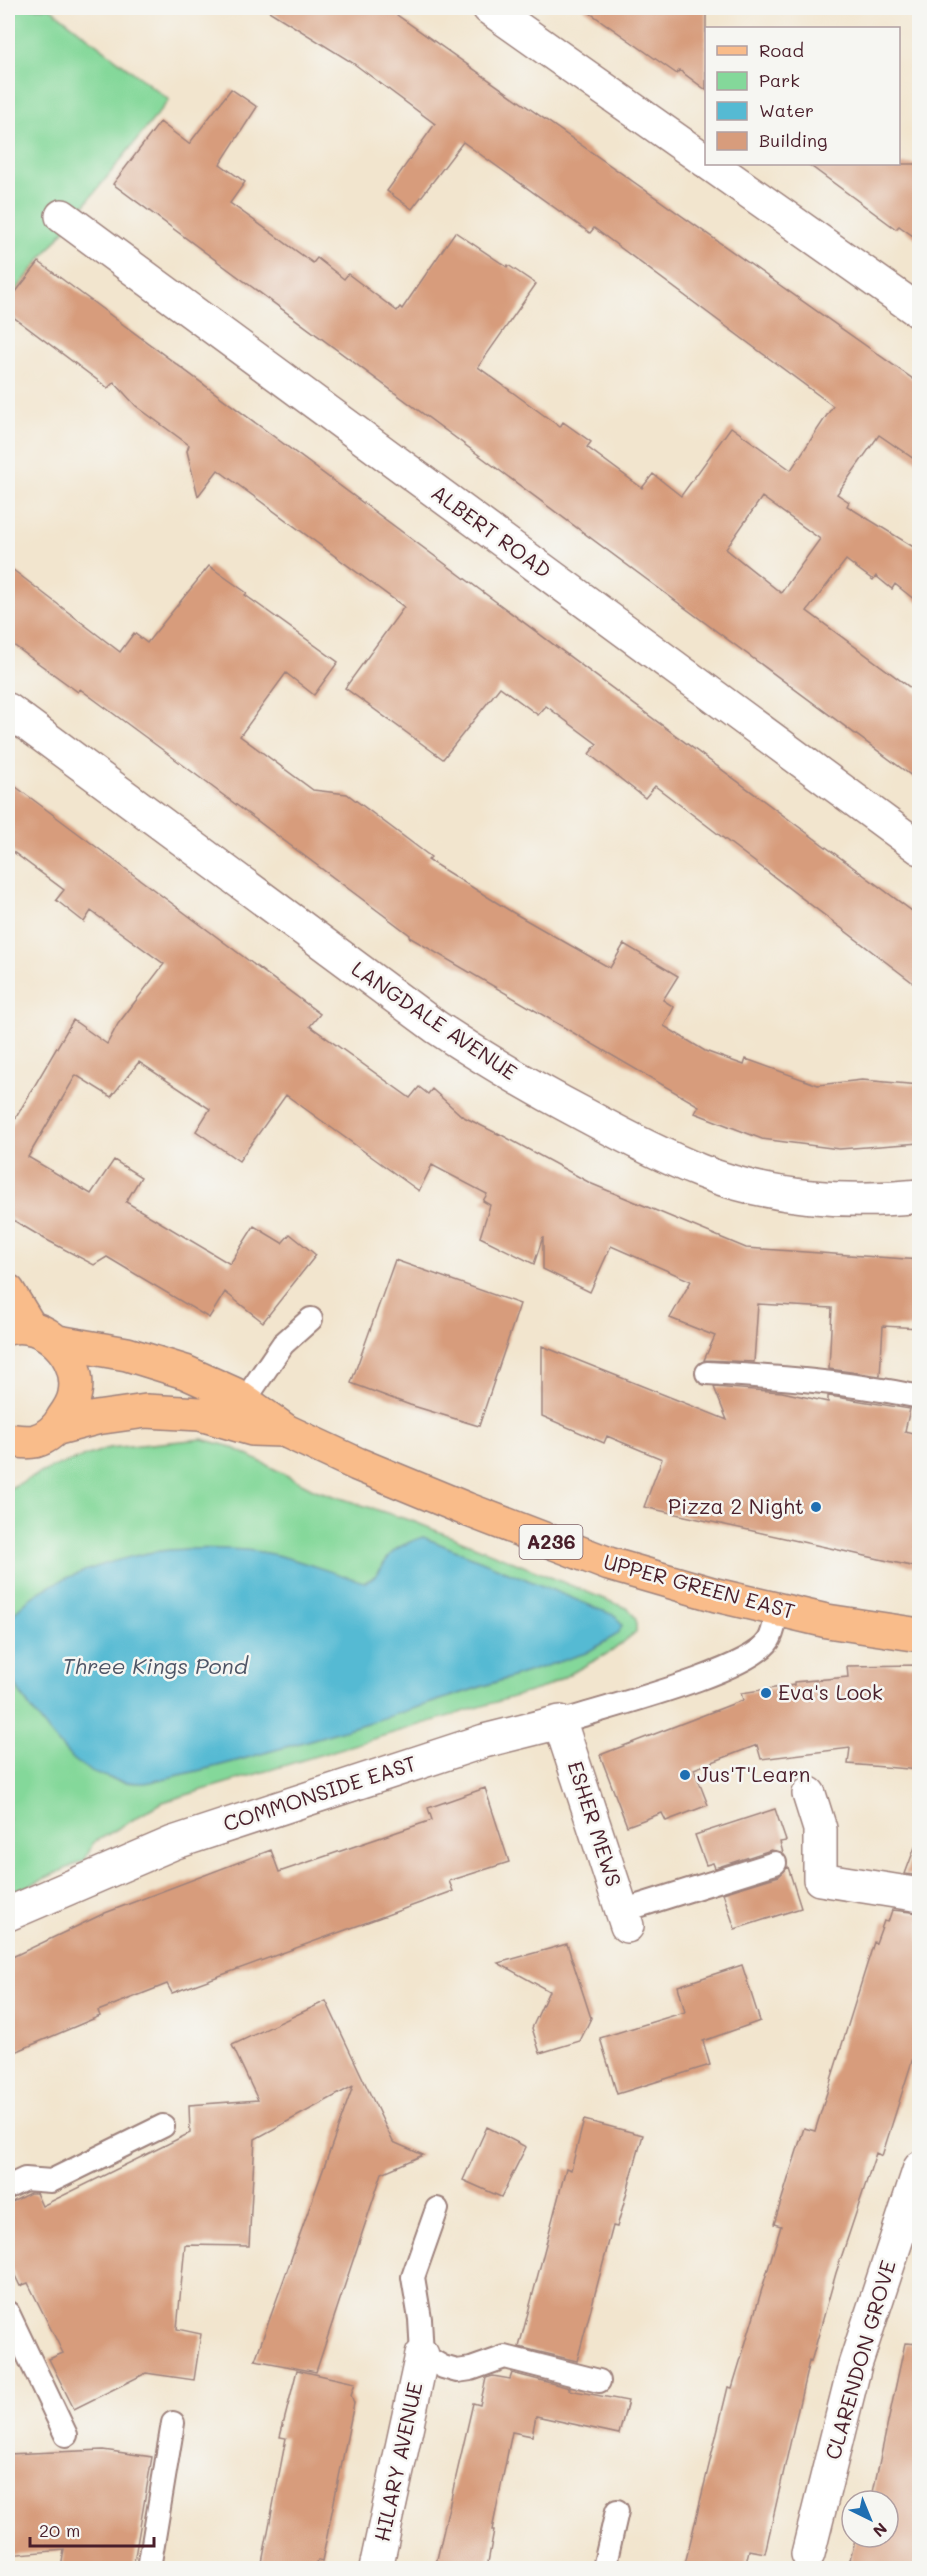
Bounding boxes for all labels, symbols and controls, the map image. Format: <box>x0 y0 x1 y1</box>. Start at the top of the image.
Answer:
legend <box>705 27 900 165</box>
text: Road <box>759 38 804 62</box>
text: Park <box>759 68 800 92</box>
text: Water <box>759 98 814 122</box>
text: Building <box>759 128 827 152</box>
street label: ALBERT ROAD <box>427 478 557 583</box>
street label: LANGDALE AVENUE <box>347 954 523 1085</box>
place label: Pizza 2 Night <box>668 1492 804 1519</box>
marker: Pizza 2 Night <box>809 1500 823 1514</box>
road number: A236 <box>520 1525 582 1559</box>
street label: UPPER GREEN EAST <box>601 1547 798 1624</box>
water label: Three Kings Pond <box>62 1651 249 1680</box>
place label: Eva's Look <box>778 1678 883 1705</box>
marker: Eva's Look <box>759 1686 773 1700</box>
street label: COMMONSIDE EAST <box>220 1749 420 1837</box>
street label: ESHER MEWS <box>562 1758 628 1890</box>
place label: Jus'T'Learn <box>697 1760 811 1787</box>
marker: Jus'T'Learn <box>678 1768 692 1782</box>
street label: CLARENDON GROVE <box>818 2257 901 2462</box>
street label: HILARY AVENUE <box>367 2380 428 2544</box>
north arrow <box>840 2489 900 2549</box>
scale bar <box>30 2510 154 2548</box>
text: 20 m <box>39 2518 80 2542</box>
text: N <box>869 2519 892 2542</box>

